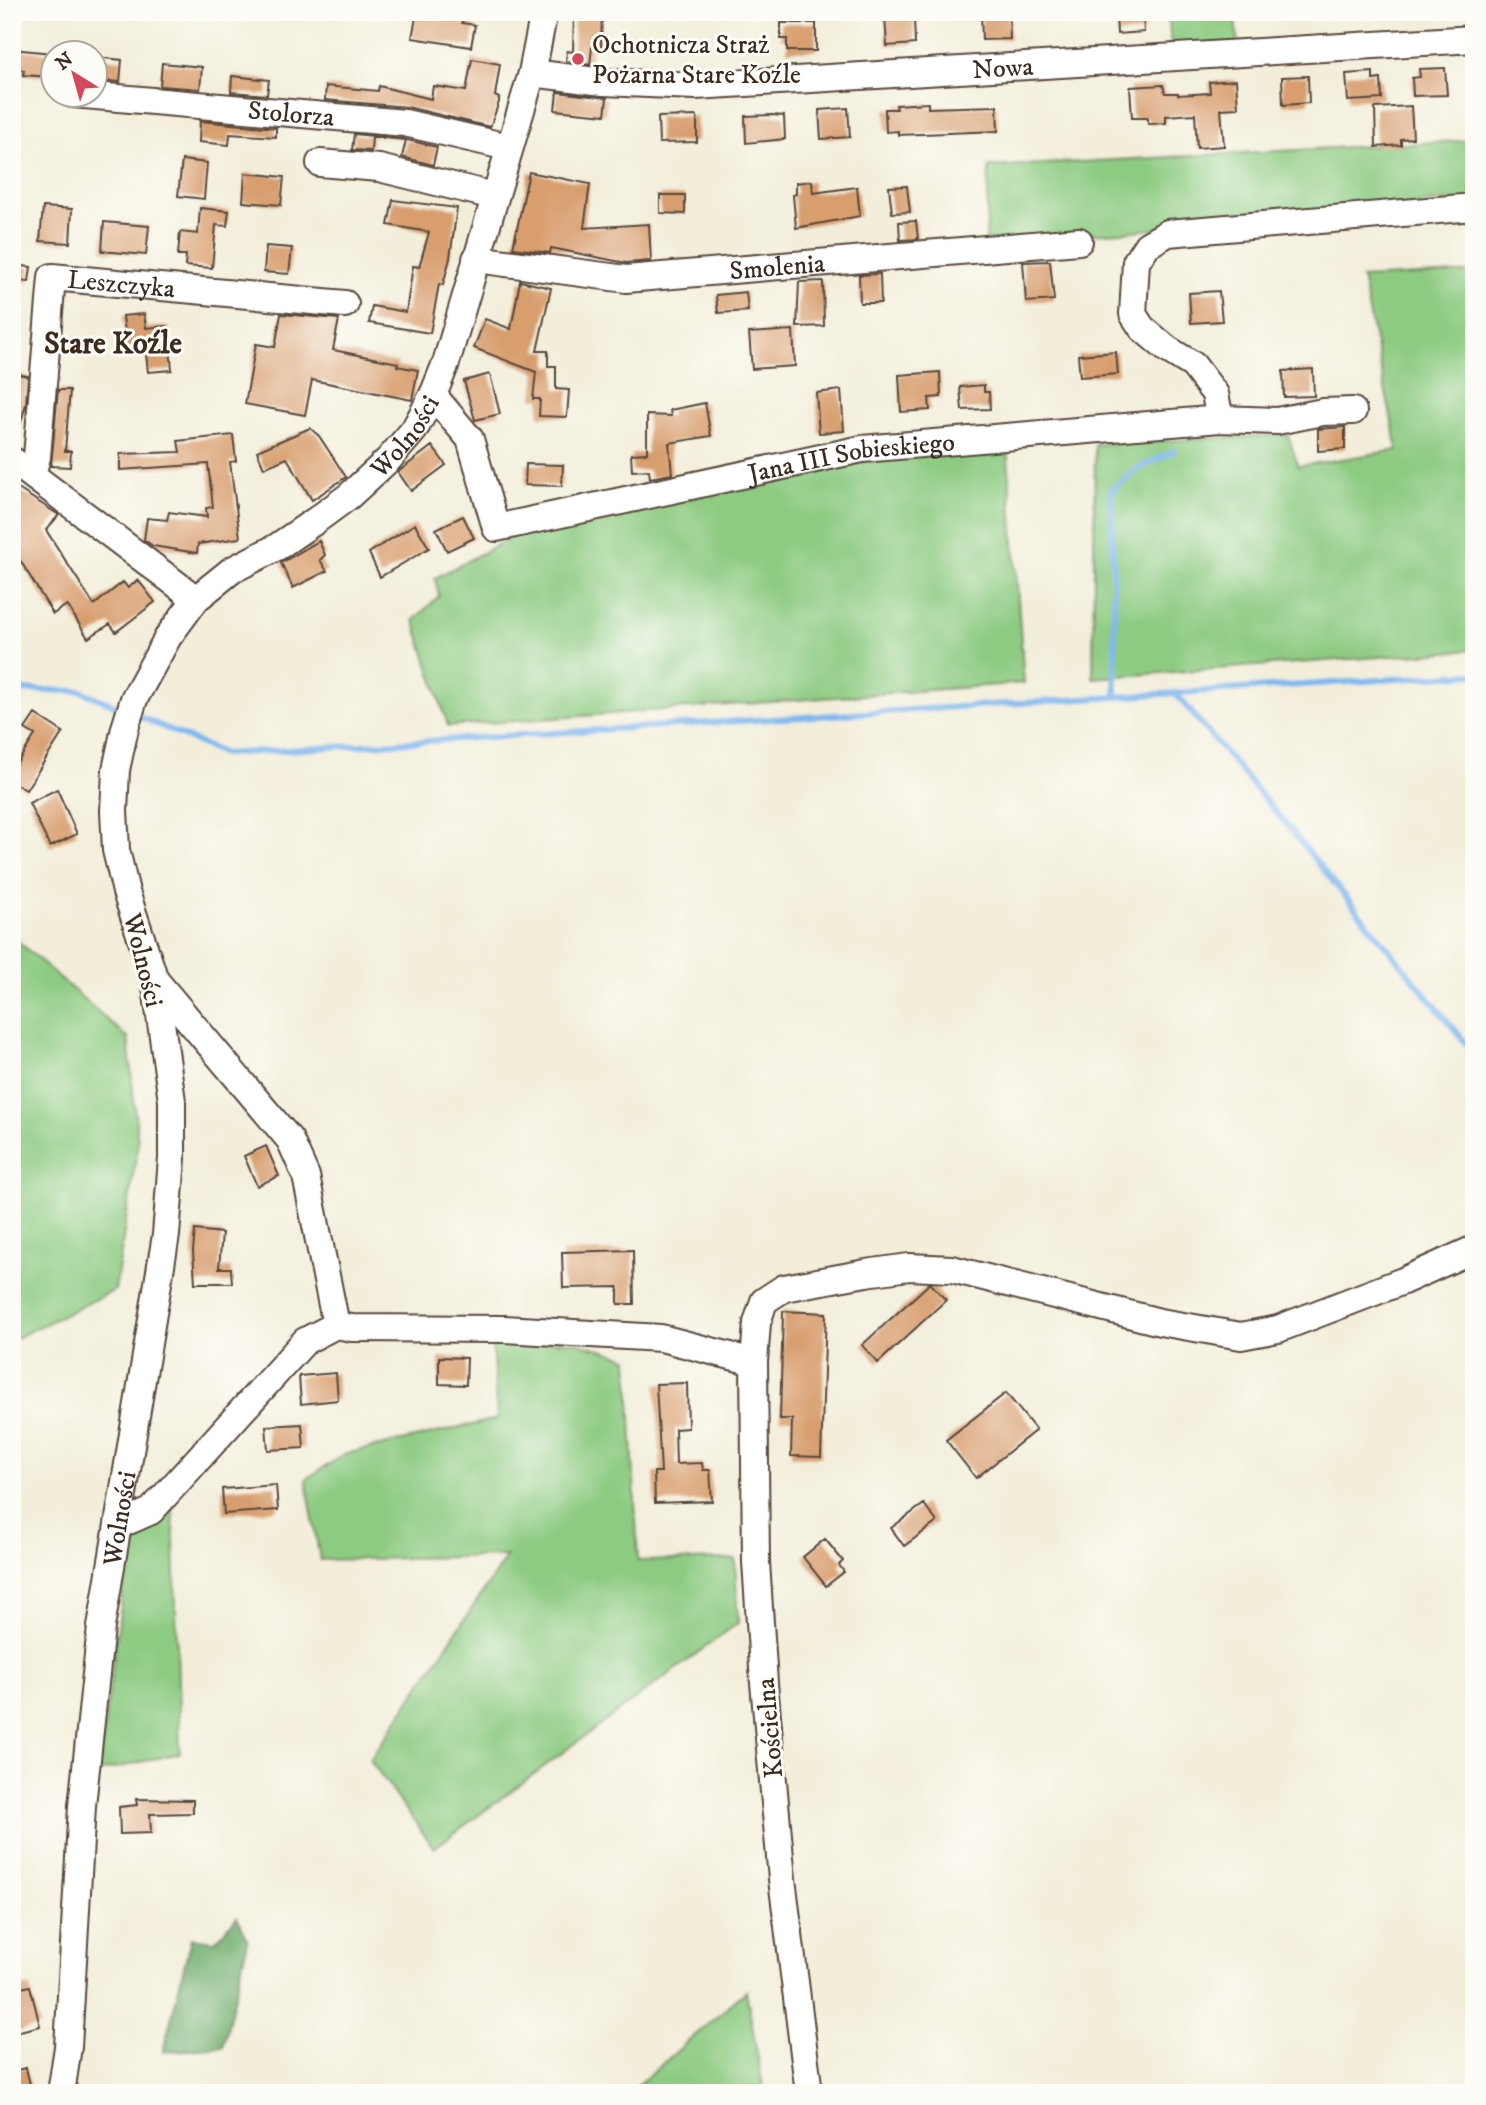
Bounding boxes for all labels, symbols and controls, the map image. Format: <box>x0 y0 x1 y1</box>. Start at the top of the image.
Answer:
place label: Ochotnicza Straż Pożarna Stare Koźle <box>592 29 801 92</box>
north arrow <box>38 38 108 108</box>
text: N <box>52 48 78 76</box>
marker: Ochotnicza Straż Pożarna Stare Koźle <box>570 51 586 67</box>
street label: Nowa <box>971 51 1034 87</box>
street label: Stolorza <box>246 94 336 135</box>
street label: Smolenia <box>728 247 826 288</box>
street label: Leszczyka <box>66 264 176 306</box>
district label: Stare Koźle <box>44 326 182 363</box>
street label: Wolności <box>363 390 448 487</box>
street label: Jana III Sobieskiego <box>743 426 956 492</box>
street label: Wolności <box>115 909 170 1011</box>
street label: Wolności <box>96 1469 145 1570</box>
street label: Kościelna <box>750 1676 791 1779</box>

